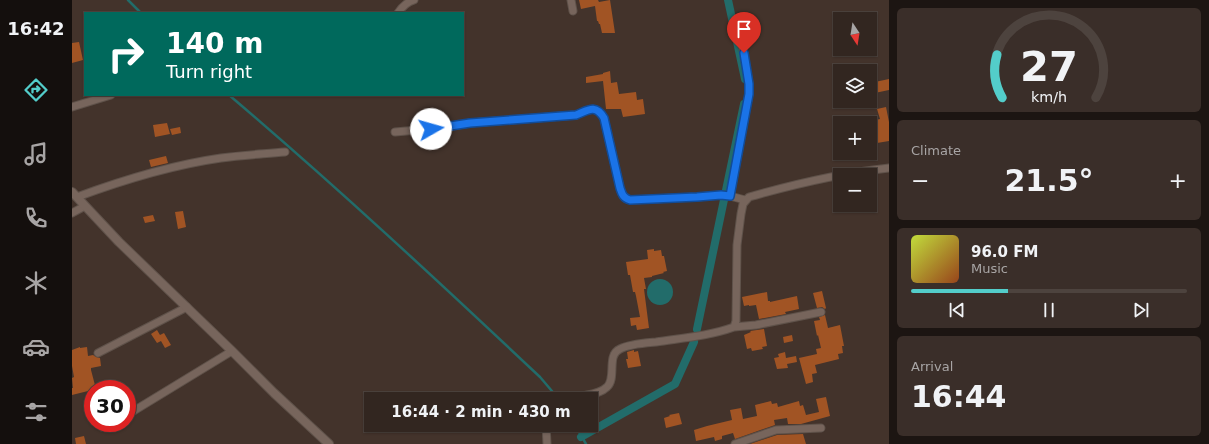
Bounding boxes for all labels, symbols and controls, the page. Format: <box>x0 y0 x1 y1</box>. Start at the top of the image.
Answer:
pin <box>727 12 761 53</box>
north arrow <box>833 12 877 56</box>
map controls <box>833 12 877 212</box>
text: 16:42 <box>7 18 65 39</box>
icon: arrive <box>733 18 755 40</box>
text: 140 m <box>166 27 263 60</box>
icon: right <box>100 28 152 80</box>
text: 27 <box>1020 42 1078 91</box>
text: Turn right <box>166 61 252 82</box>
button: layers <box>833 64 877 108</box>
icon: directions <box>22 76 50 104</box>
text: km/h <box>1031 89 1067 105</box>
position arrow <box>410 108 452 150</box>
button: + <box>833 116 877 160</box>
icon: music <box>22 140 50 168</box>
text: Climate <box>911 143 961 158</box>
text: 21.5° <box>1004 163 1094 198</box>
button: − <box>833 168 877 212</box>
text: − <box>911 168 929 193</box>
text: + <box>1169 168 1187 193</box>
icon: phone <box>22 204 50 232</box>
text: 96.0 FM <box>971 243 1038 261</box>
text: Music <box>971 261 1008 276</box>
icon: climate <box>22 269 50 297</box>
icon: previous <box>946 299 968 321</box>
icon: pause <box>1038 299 1060 321</box>
icon: next <box>1130 299 1152 321</box>
icon: car <box>22 333 50 361</box>
text: Arrival <box>911 359 953 374</box>
text: 16:44 <box>911 379 1007 414</box>
speed limit sign: 30 <box>84 380 136 432</box>
icon: filters <box>22 398 50 426</box>
text: 16:44 · 2 min · 430 m <box>391 403 571 421</box>

